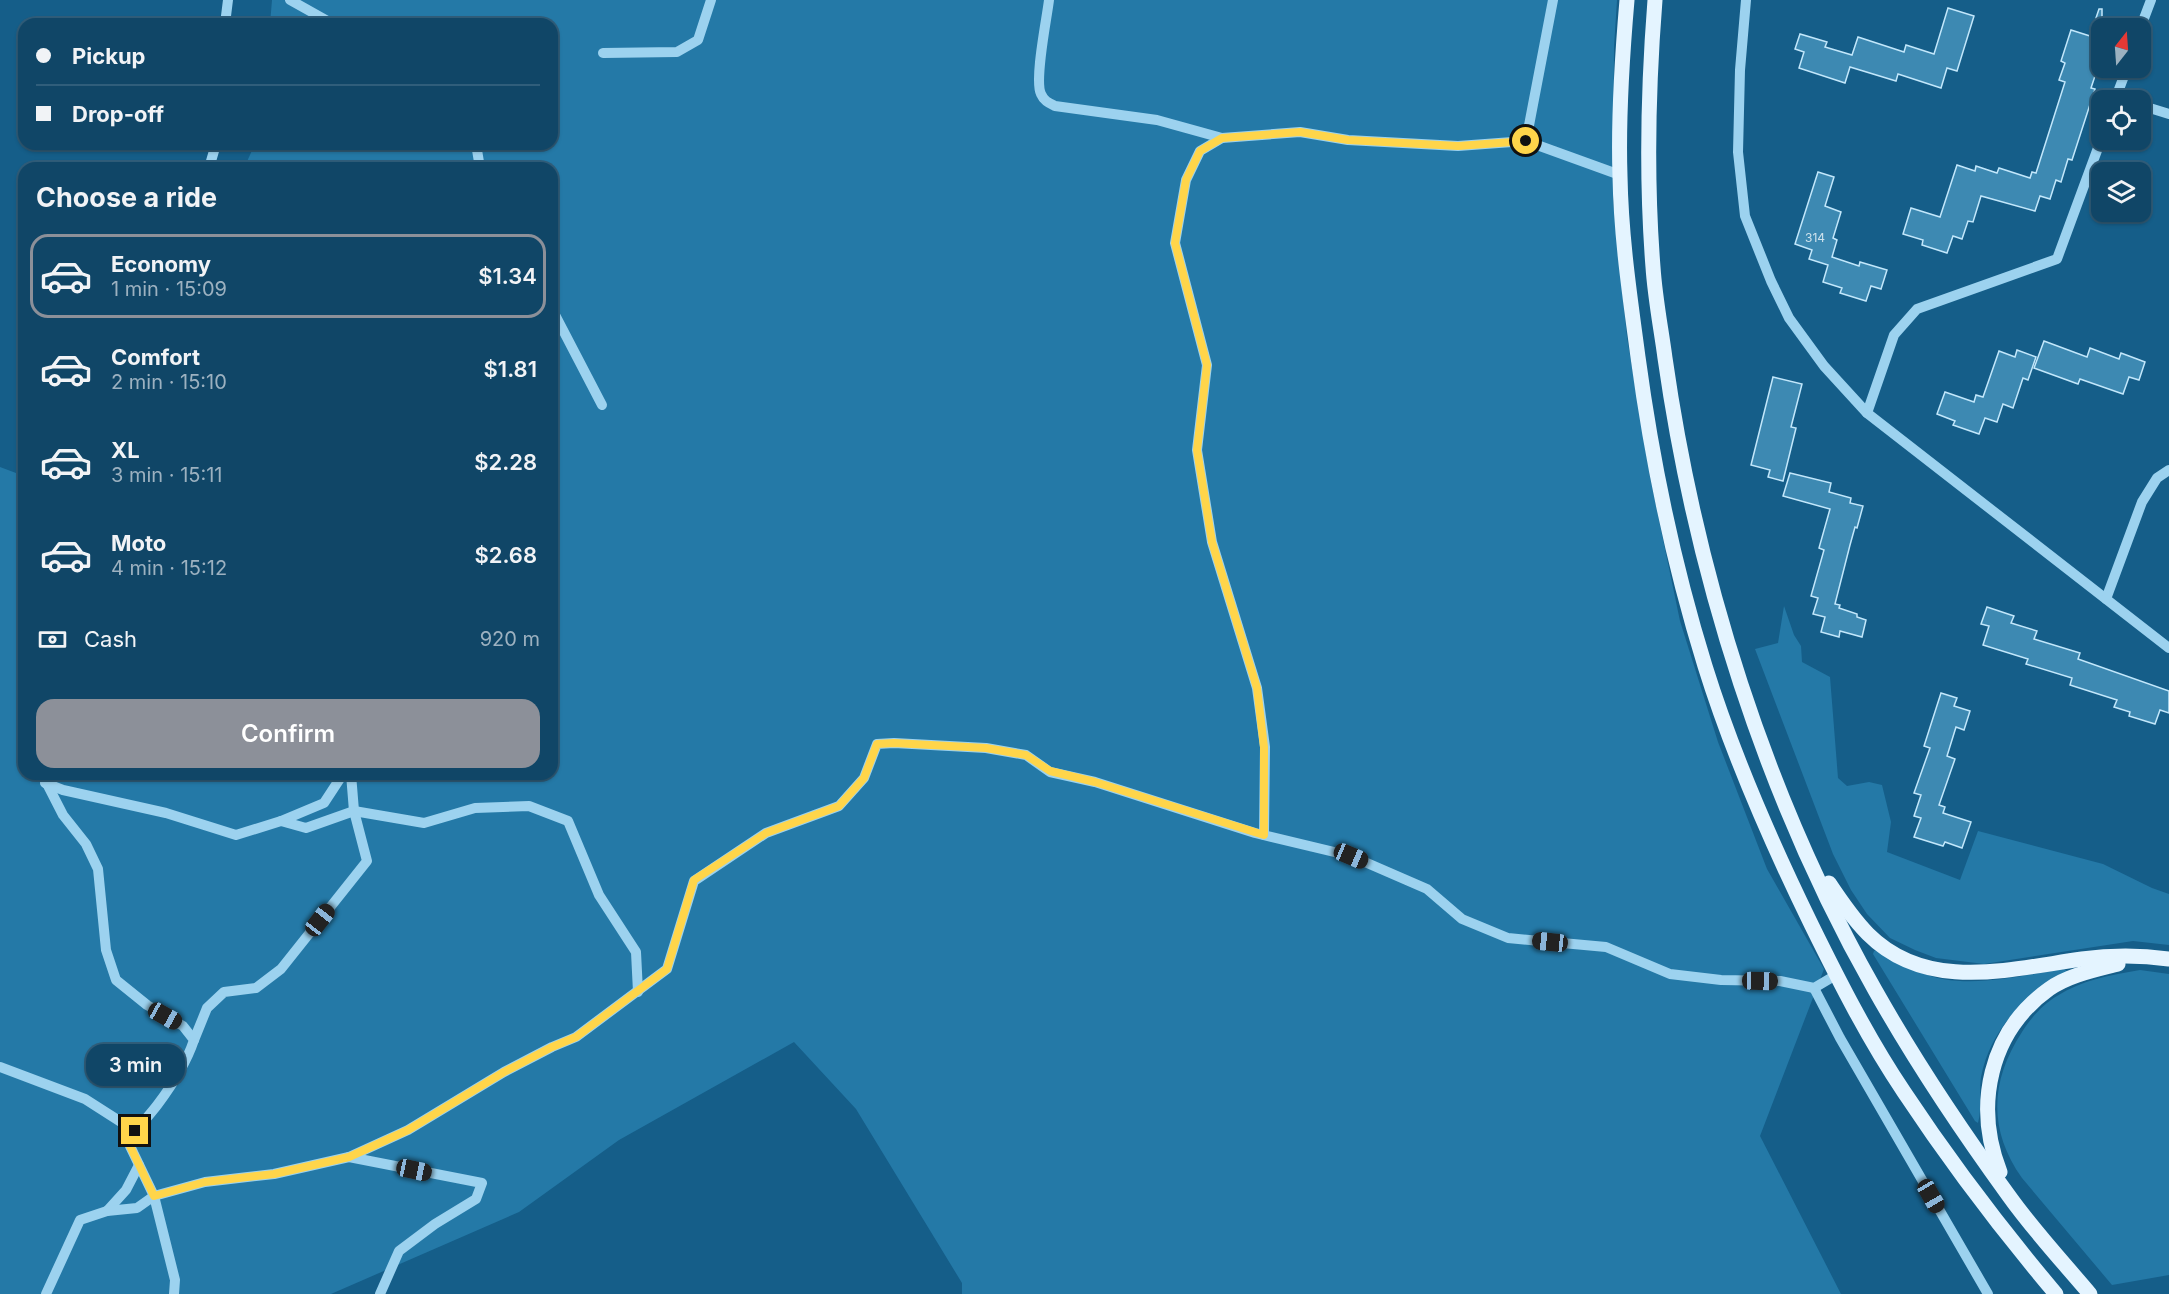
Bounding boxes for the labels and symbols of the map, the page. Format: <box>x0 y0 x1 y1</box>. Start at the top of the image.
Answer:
north arrow <box>2091 18 2151 78</box>
route start <box>1512 127 1539 154</box>
house number: 314 <box>1805 230 1825 245</box>
car <box>1331 841 1371 871</box>
car <box>302 900 338 940</box>
car <box>1531 931 1569 953</box>
car <box>1742 972 1778 990</box>
car <box>145 999 185 1033</box>
callout: 3 min <box>86 1044 184 1086</box>
route end <box>121 1117 148 1144</box>
car <box>395 1157 433 1183</box>
car <box>1914 1176 1948 1216</box>

